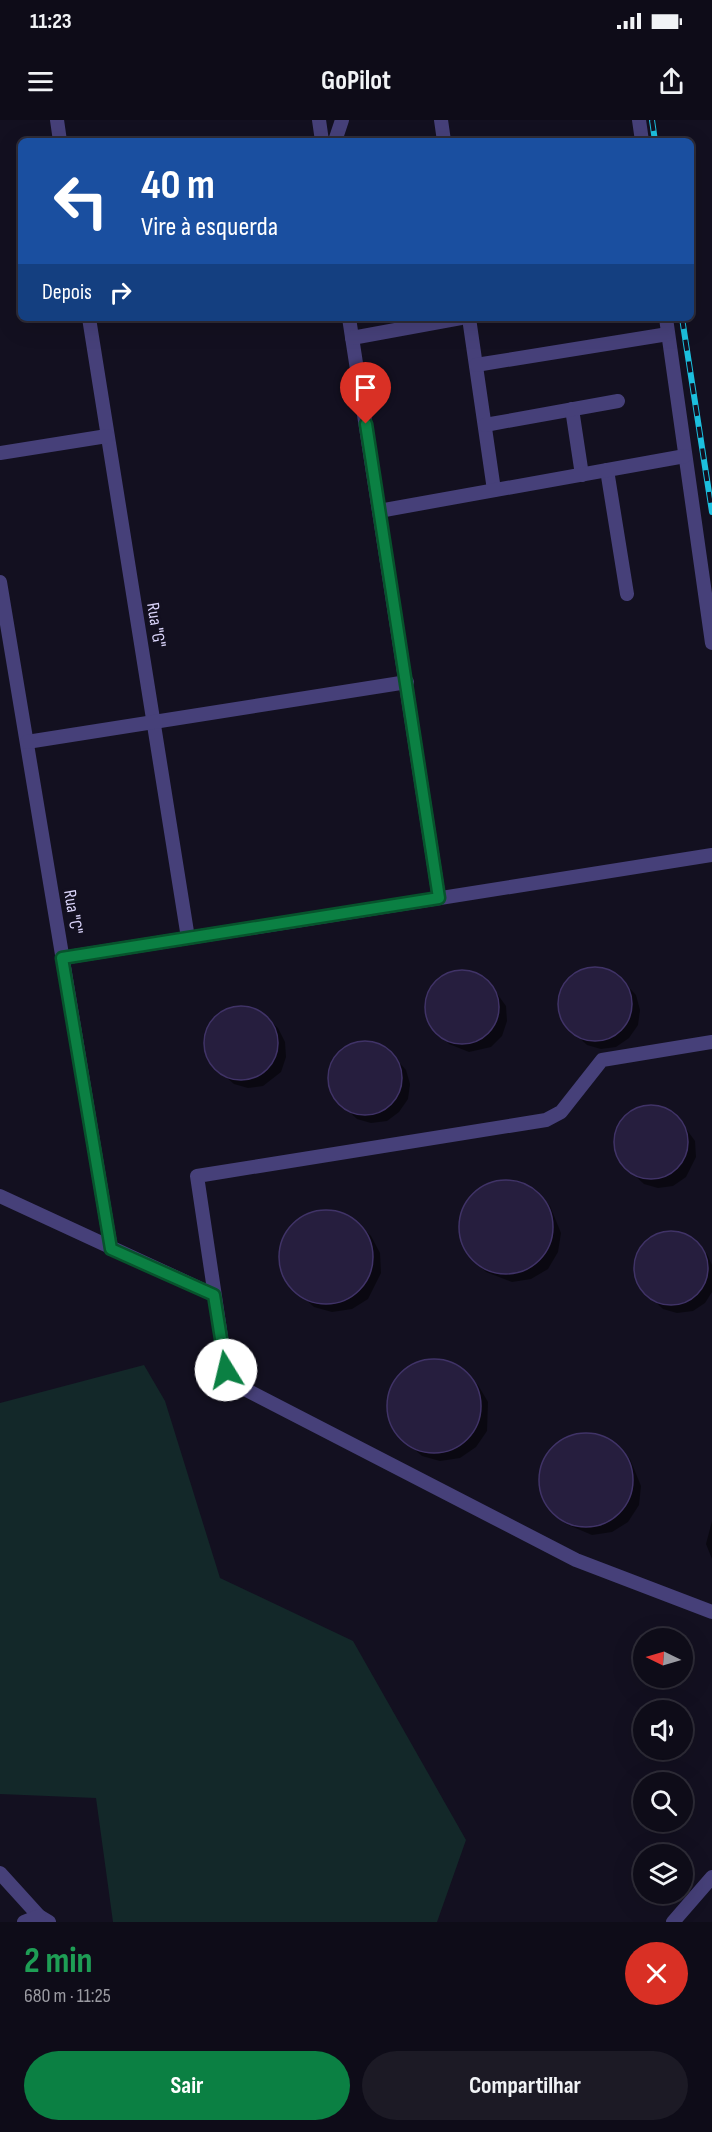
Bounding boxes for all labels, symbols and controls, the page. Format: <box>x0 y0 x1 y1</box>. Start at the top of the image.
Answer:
text: 11:23 <box>30 8 72 35</box>
icon: menu <box>24 65 57 98</box>
text: GoPilot <box>321 65 391 97</box>
icon: share <box>655 65 688 98</box>
text: 40 m <box>141 160 215 211</box>
icon: left <box>42 162 120 240</box>
text: Vire à esquerda <box>141 211 278 243</box>
icon: right <box>104 276 137 309</box>
text: Depois <box>42 279 92 306</box>
pin <box>340 362 391 424</box>
icon: arrive <box>349 371 382 404</box>
street label: Rua "G" <box>142 601 170 649</box>
street label: Rua "C" <box>59 888 87 936</box>
position arrow <box>194 1338 258 1402</box>
north arrow <box>633 1628 693 1688</box>
map controls <box>633 1628 693 1904</box>
button: sound <box>633 1700 693 1760</box>
button: search <box>633 1772 693 1832</box>
button: layers <box>633 1844 693 1904</box>
text: 2 min <box>24 1940 93 1983</box>
button: close <box>625 1942 688 2005</box>
text: 680 m · 11:25 <box>24 1984 111 2008</box>
button: Sair <box>24 2051 350 2120</box>
button: Compartilhar <box>362 2051 688 2120</box>

